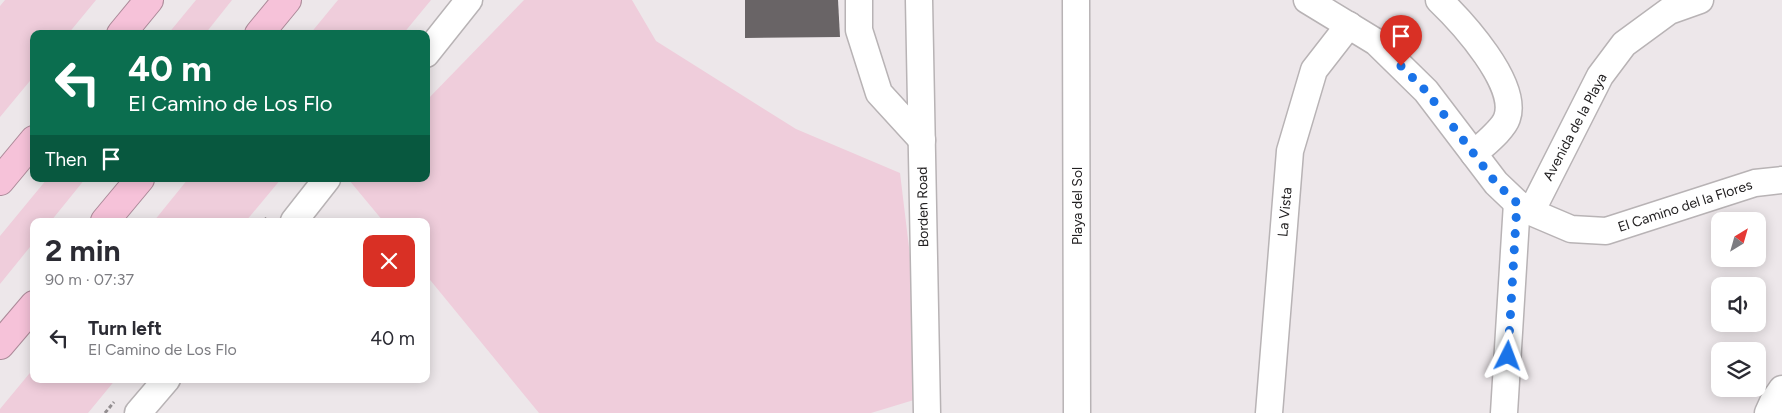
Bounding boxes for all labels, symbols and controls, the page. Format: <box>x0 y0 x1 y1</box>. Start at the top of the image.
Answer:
pin <box>1380 15 1422 66</box>
icon: arrive <box>1387 22 1415 50</box>
text: 40 m <box>128 48 212 90</box>
icon: left <box>45 50 110 115</box>
street label: Avenida de la Playa <box>1539 70 1611 184</box>
text: El Camino de Los Flo <box>128 90 332 117</box>
icon: arrive <box>97 145 125 173</box>
text: Then <box>45 148 87 171</box>
street label: Borden Road <box>914 166 932 248</box>
street label: Playa del Sol <box>1069 167 1086 245</box>
street label: El Camino del la Flores <box>1616 176 1754 236</box>
street label: La Vista <box>1274 186 1296 238</box>
north arrow <box>1711 212 1766 268</box>
map controls <box>1711 212 1766 397</box>
text: 2 min <box>45 232 121 269</box>
button: close <box>363 235 415 287</box>
text: 90 m · 07:37 <box>45 270 134 289</box>
button: sound <box>1711 277 1766 332</box>
text: Turn left <box>88 317 162 340</box>
icon: left <box>45 324 73 352</box>
text: 40 m <box>370 327 415 350</box>
position arrow <box>1481 329 1533 381</box>
text: El Camino de Los Flo <box>88 340 237 359</box>
button: layers <box>1711 342 1766 397</box>

